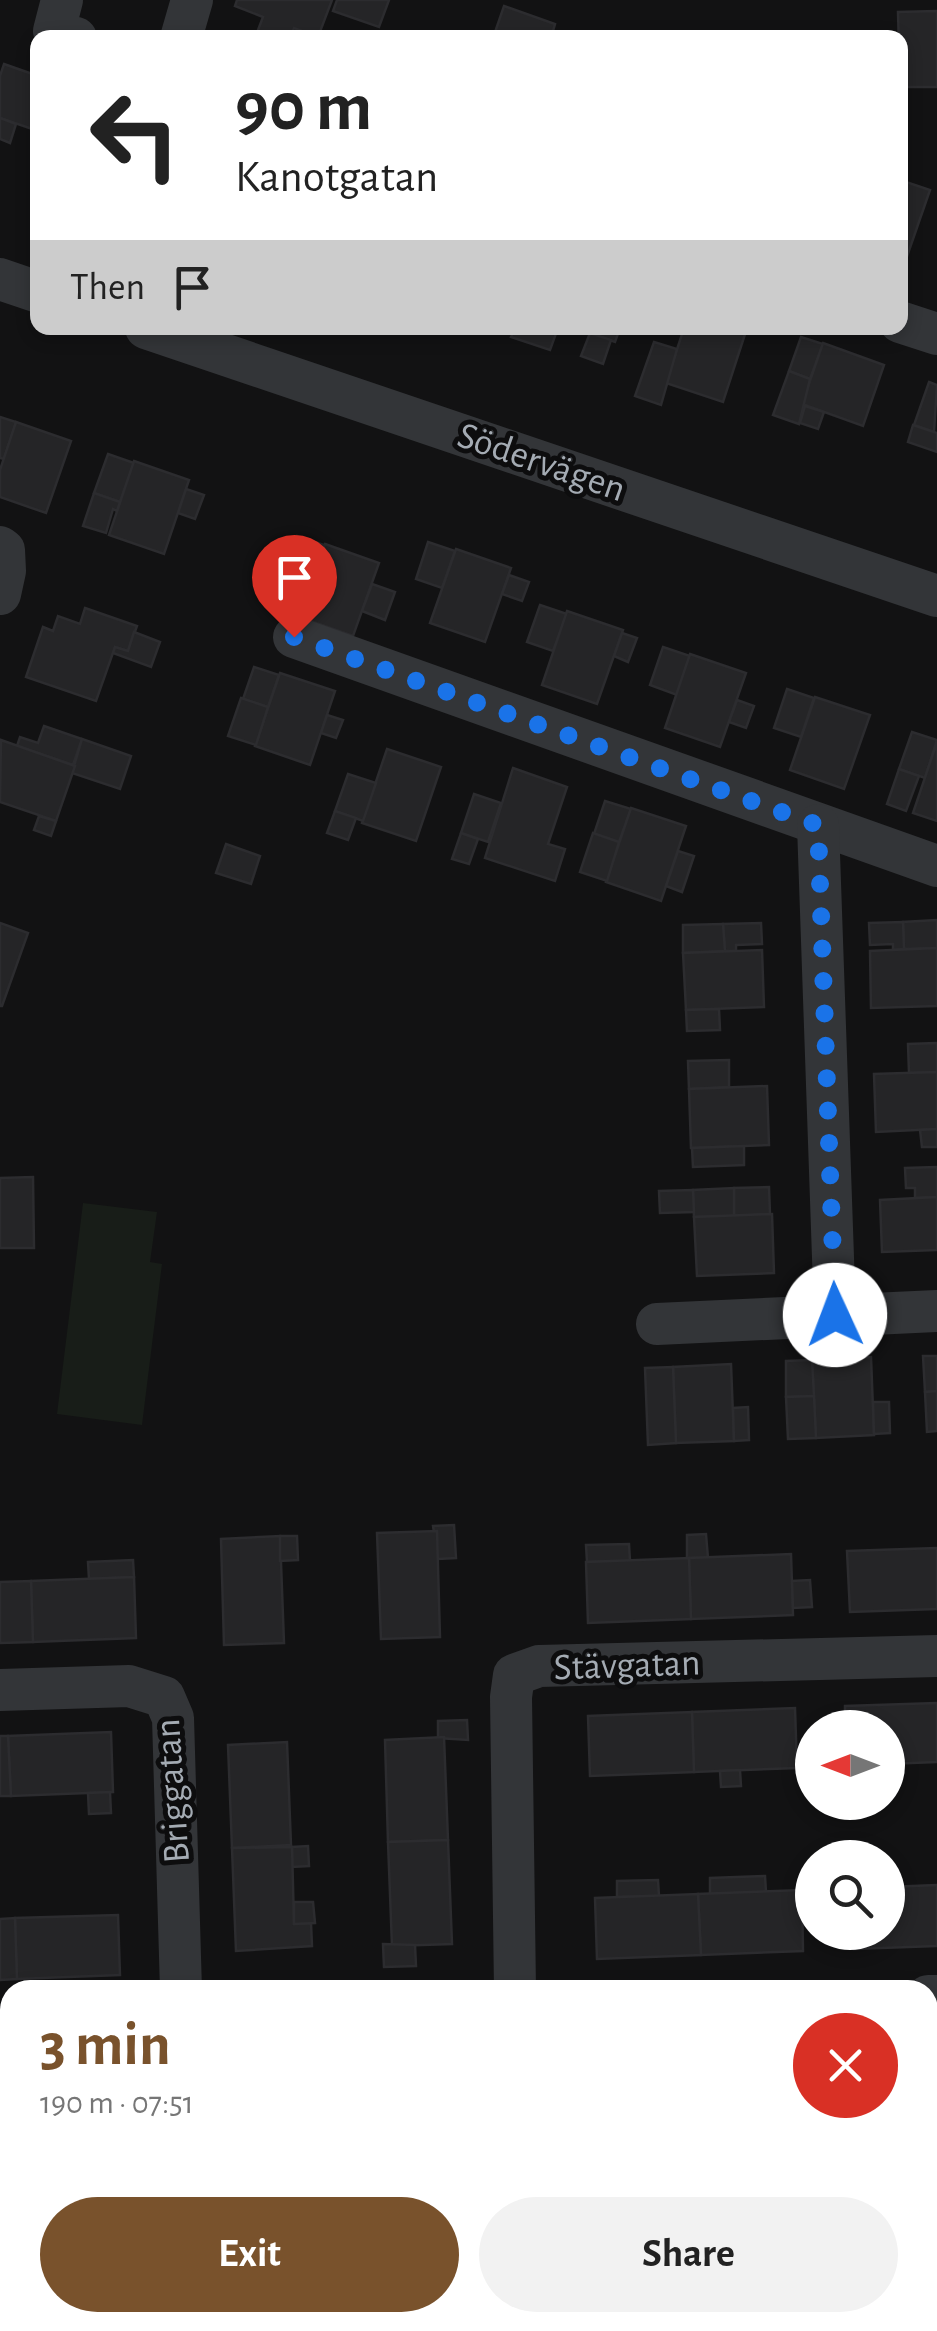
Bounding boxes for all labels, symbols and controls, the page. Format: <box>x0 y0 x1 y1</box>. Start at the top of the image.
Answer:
icon: left <box>70 70 200 200</box>
text: 90 m <box>235 73 372 143</box>
text: Kanotgatan <box>235 155 438 200</box>
icon: arrive <box>165 260 220 315</box>
text: Then <box>70 269 145 307</box>
street label: Södervägen <box>453 417 630 509</box>
pin <box>252 535 337 638</box>
icon: arrive <box>267 550 322 605</box>
position arrow <box>783 1263 887 1367</box>
street label: Stävgatan <box>553 1644 701 1688</box>
north arrow <box>795 1710 905 1820</box>
map controls <box>795 1710 905 1950</box>
street label: Briggatan <box>149 1717 197 1864</box>
button: search <box>795 1840 905 1950</box>
button: close <box>793 2013 898 2118</box>
text: 3 min <box>40 2016 171 2076</box>
text: 190 m · 07:51 <box>40 2087 194 2119</box>
button: Exit <box>40 2197 459 2312</box>
button: Share <box>479 2197 898 2312</box>

